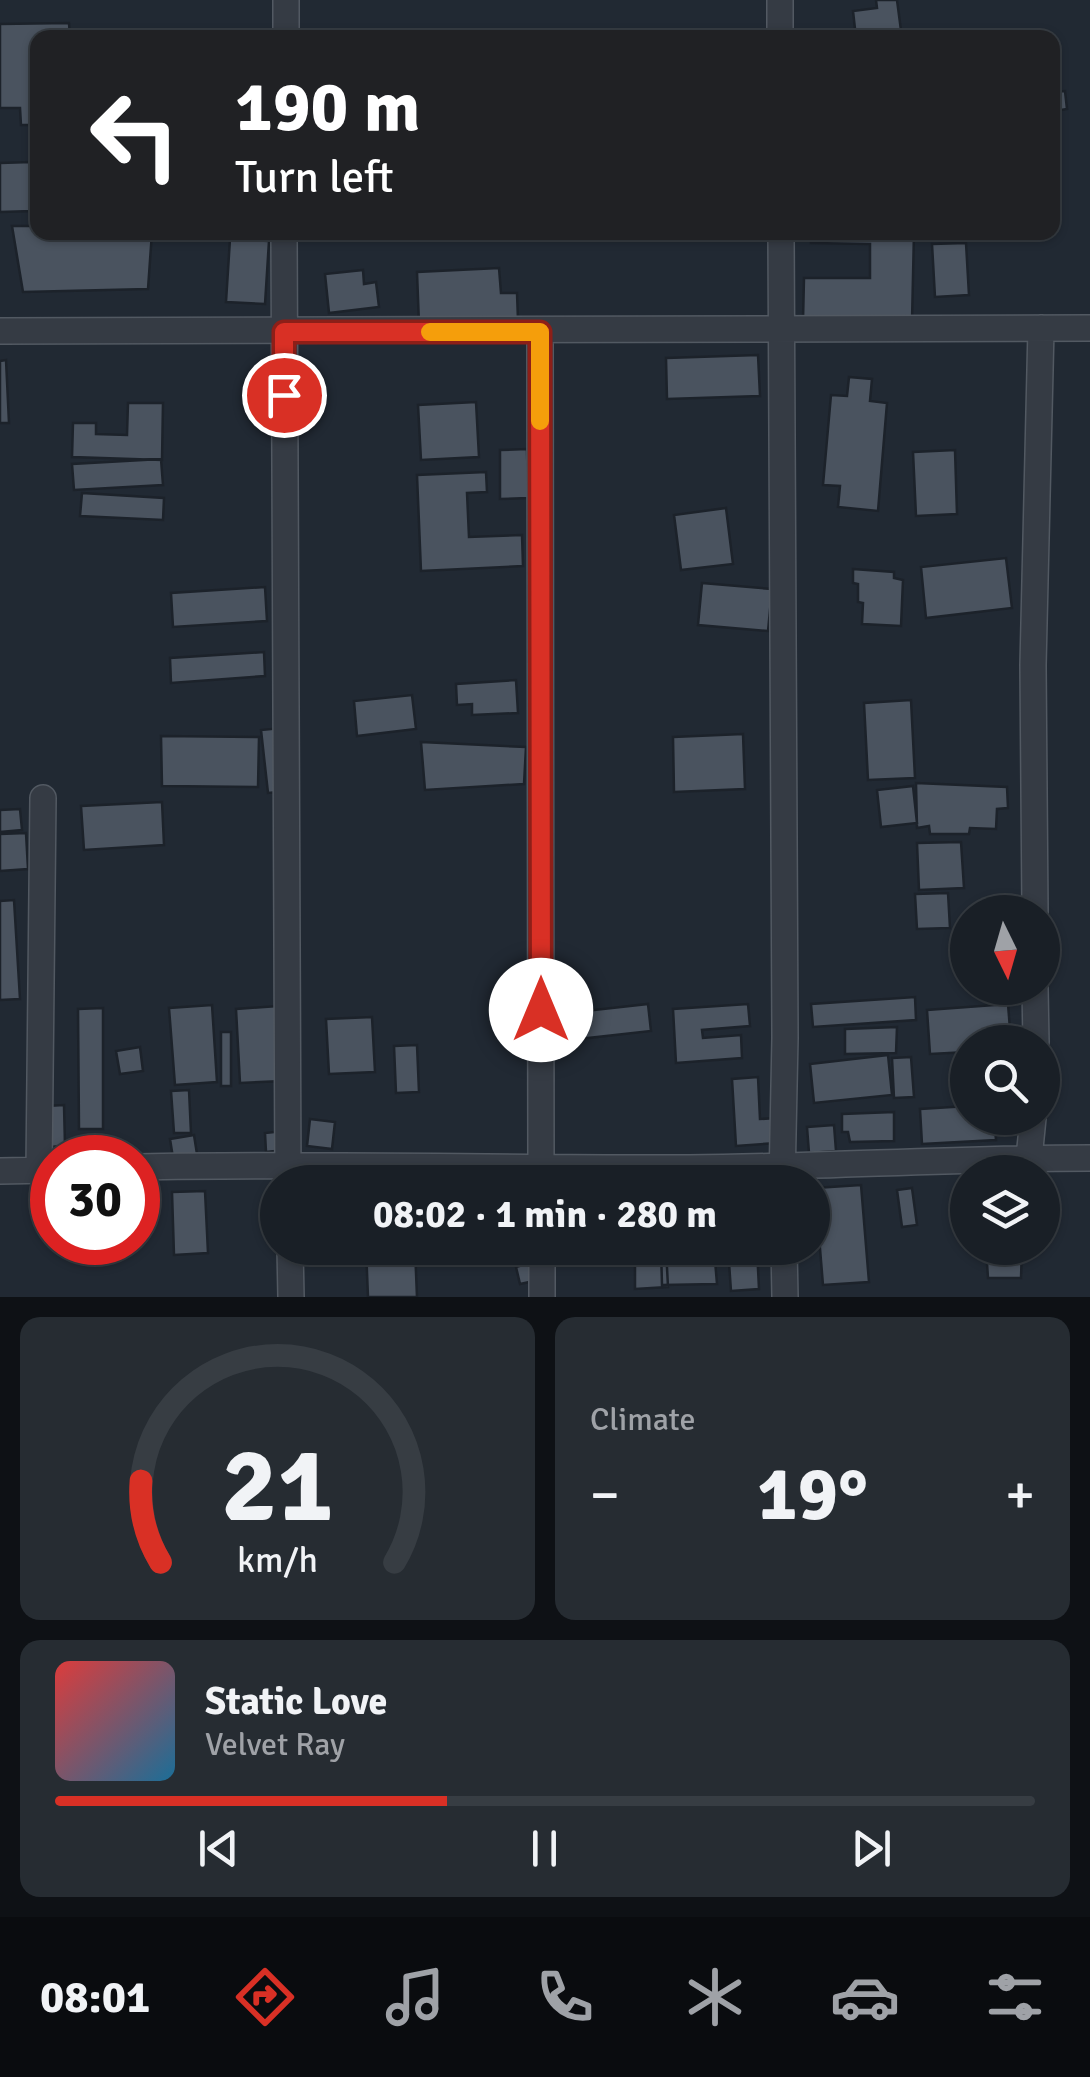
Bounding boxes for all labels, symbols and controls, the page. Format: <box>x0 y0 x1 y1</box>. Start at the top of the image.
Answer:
text: 190 m <box>235 64 420 150</box>
icon: left <box>70 70 200 200</box>
text: Turn left <box>235 150 394 205</box>
pin <box>242 353 327 438</box>
icon: arrive <box>257 368 312 423</box>
north arrow <box>950 895 1060 1005</box>
map controls <box>950 895 1060 1265</box>
position arrow <box>489 958 593 1062</box>
button: search <box>950 1025 1060 1135</box>
speed limit sign: 30 <box>30 1135 160 1265</box>
button: layers <box>950 1155 1060 1265</box>
text: 08:02 · 1 min · 280 m <box>373 1191 717 1238</box>
text: Climate <box>590 1400 696 1439</box>
text: 21 <box>221 1422 334 1550</box>
text: 19° <box>757 1448 868 1541</box>
text: − <box>590 1461 620 1529</box>
text: + <box>1005 1461 1035 1529</box>
text: km/h <box>237 1538 318 1582</box>
text: Static Love <box>205 1678 387 1725</box>
text: Velvet Ray <box>205 1725 345 1764</box>
icon: previous <box>191 1821 246 1876</box>
icon: pause <box>517 1821 572 1876</box>
icon: next <box>844 1821 899 1876</box>
icon: directions <box>230 1962 300 2032</box>
icon: music <box>380 1962 450 2032</box>
icon: phone <box>530 1962 600 2032</box>
icon: climate <box>680 1962 750 2032</box>
icon: car <box>830 1962 900 2032</box>
icon: filters <box>980 1962 1050 2032</box>
text: 08:01 <box>40 1970 150 2025</box>

